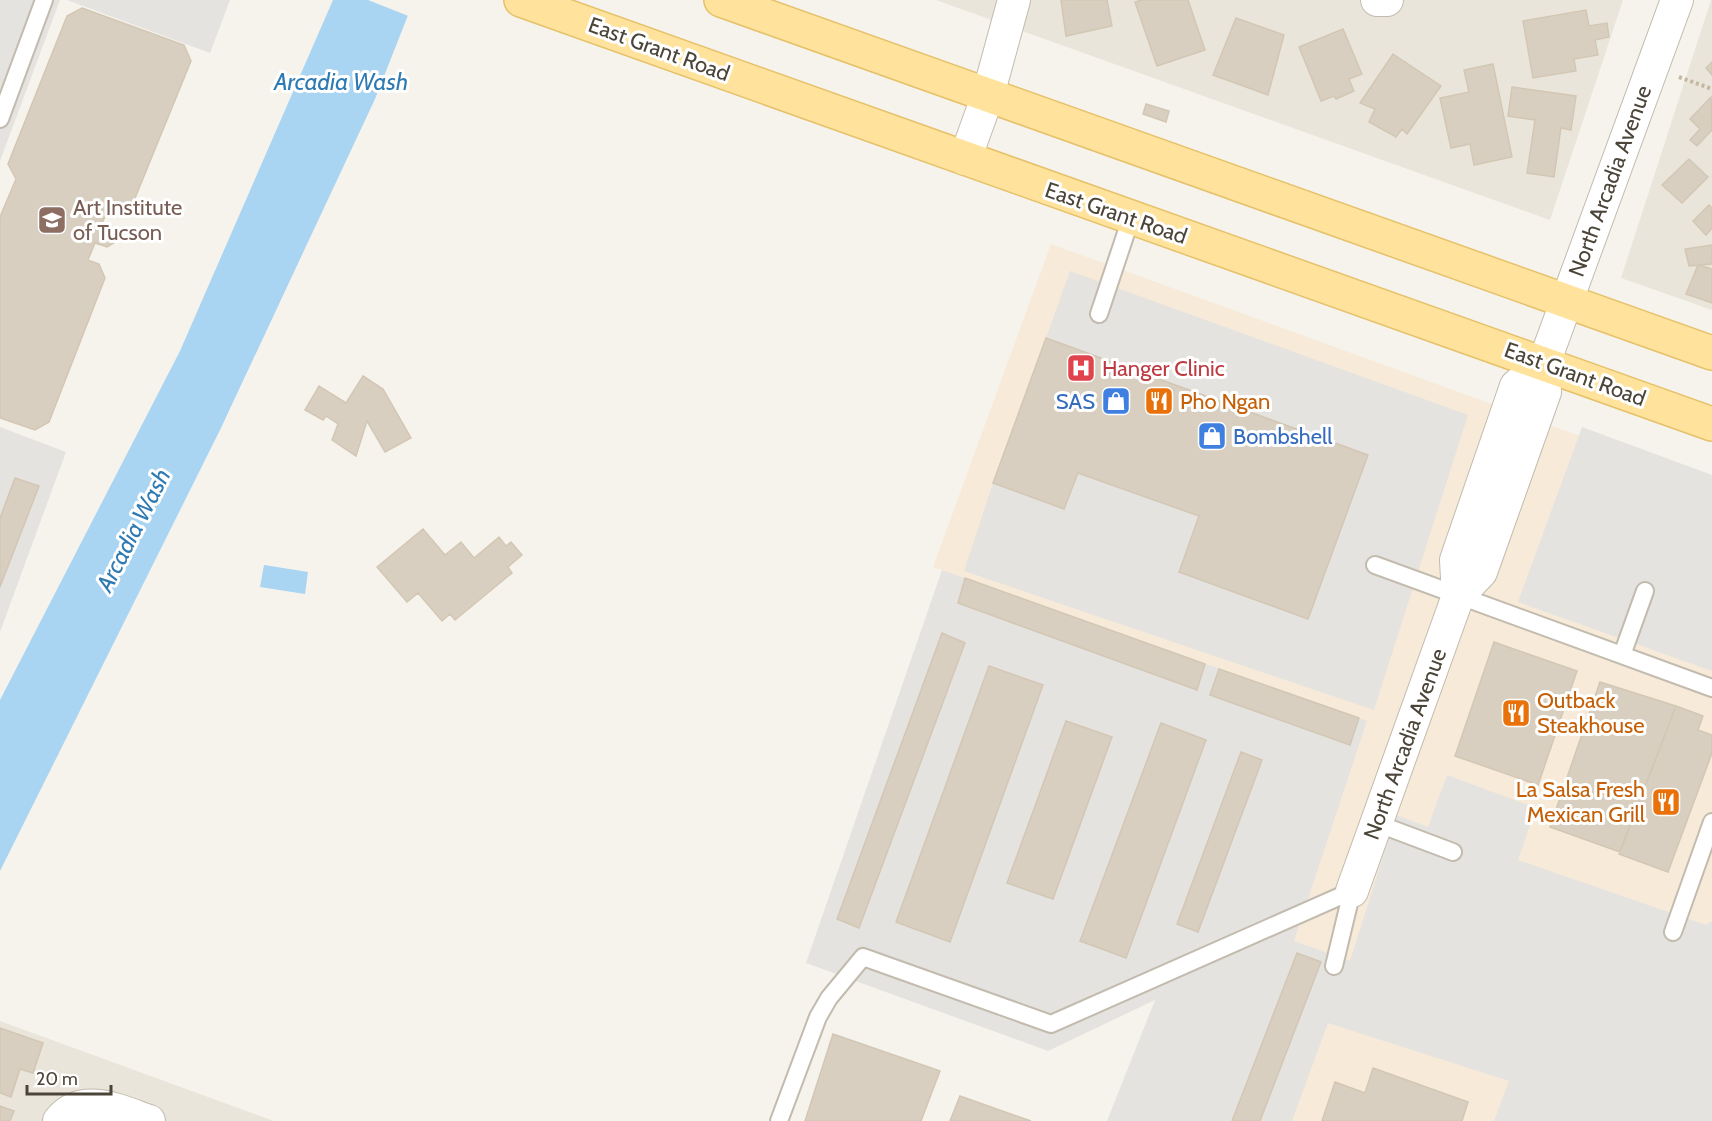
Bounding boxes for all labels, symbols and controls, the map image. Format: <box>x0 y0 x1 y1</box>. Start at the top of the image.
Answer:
street label: East Grant Road <box>585 11 733 87</box>
water label: Arcadia Wash <box>273 67 408 96</box>
street label: North Arcadia Avenue <box>1563 82 1657 280</box>
street label: East Grant Road <box>1041 176 1191 250</box>
place label: Art Institute of Tucson <box>73 194 182 246</box>
school or university icon: Art Institute of Tucson <box>36 204 68 236</box>
street label: East Grant Road <box>1501 336 1649 412</box>
hospital icon: Hanger Clinic <box>1065 352 1097 384</box>
place label: Hanger Clinic <box>1102 355 1225 382</box>
shop icon: SAS <box>1100 385 1132 417</box>
restaurant icon: Pho Ngan <box>1143 385 1175 417</box>
place label: SAS <box>1056 388 1095 415</box>
place label: Pho Ngan <box>1180 388 1270 415</box>
shop icon: Bombshell <box>1196 420 1228 452</box>
place label: Bombshell <box>1233 423 1333 450</box>
water label: Arcadia Wash <box>89 464 176 597</box>
street label: North Arcadia Avenue <box>1358 645 1452 843</box>
place label: Outback Steakhouse <box>1537 687 1644 739</box>
restaurant icon: Outback Steakhouse <box>1500 697 1532 729</box>
place label: La Salsa Fresh Mexican Grill <box>1516 776 1646 828</box>
restaurant icon: La Salsa Fresh Mexican Grill <box>1650 786 1682 818</box>
scale bar <box>27 1058 111 1096</box>
text: 20 m <box>36 1068 78 1090</box>

